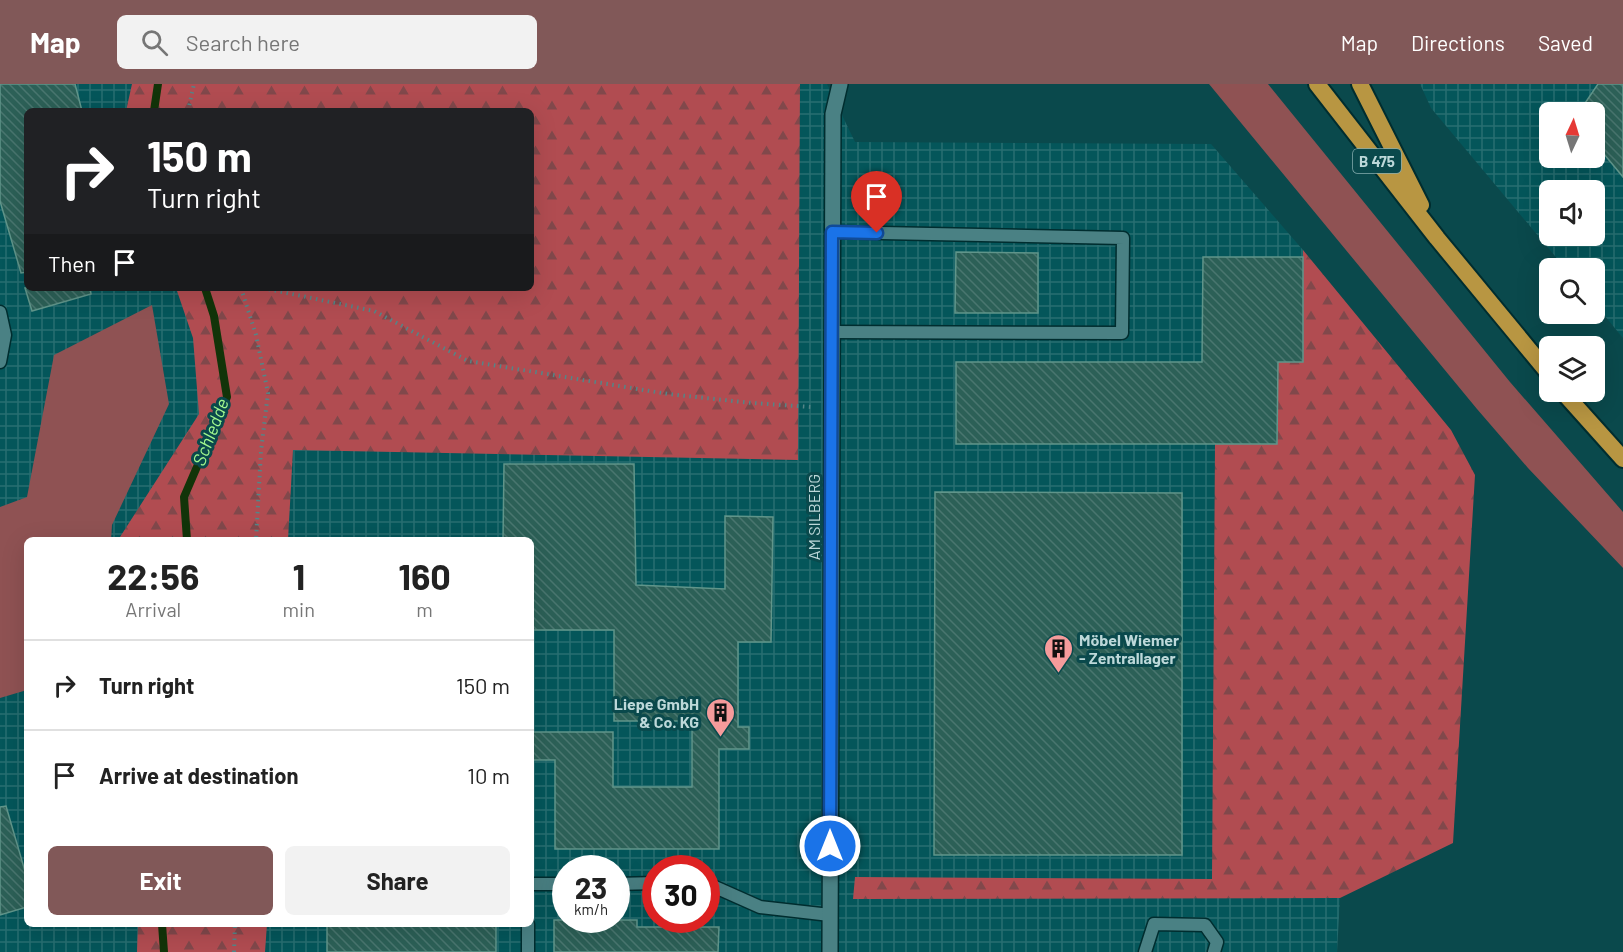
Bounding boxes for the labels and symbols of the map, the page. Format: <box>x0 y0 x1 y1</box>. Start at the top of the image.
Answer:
north arrow <box>1539 102 1605 168</box>
road number: B 475 <box>1353 149 1401 173</box>
pin <box>851 171 902 233</box>
water label: Schledde <box>187 395 233 469</box>
street label: AM SILBERG <box>804 474 823 560</box>
place label: Möbel Wiemer - Zentrallager <box>1079 630 1179 667</box>
building icon: Möbel Wiemer - Zentrallager <box>1042 632 1074 674</box>
place label: Liepe GmbH & Co. KG <box>614 694 699 731</box>
building icon: Liepe GmbH & Co. KG <box>704 696 736 738</box>
position arrow <box>798 814 862 878</box>
speed limit sign: 30 <box>642 855 720 933</box>

